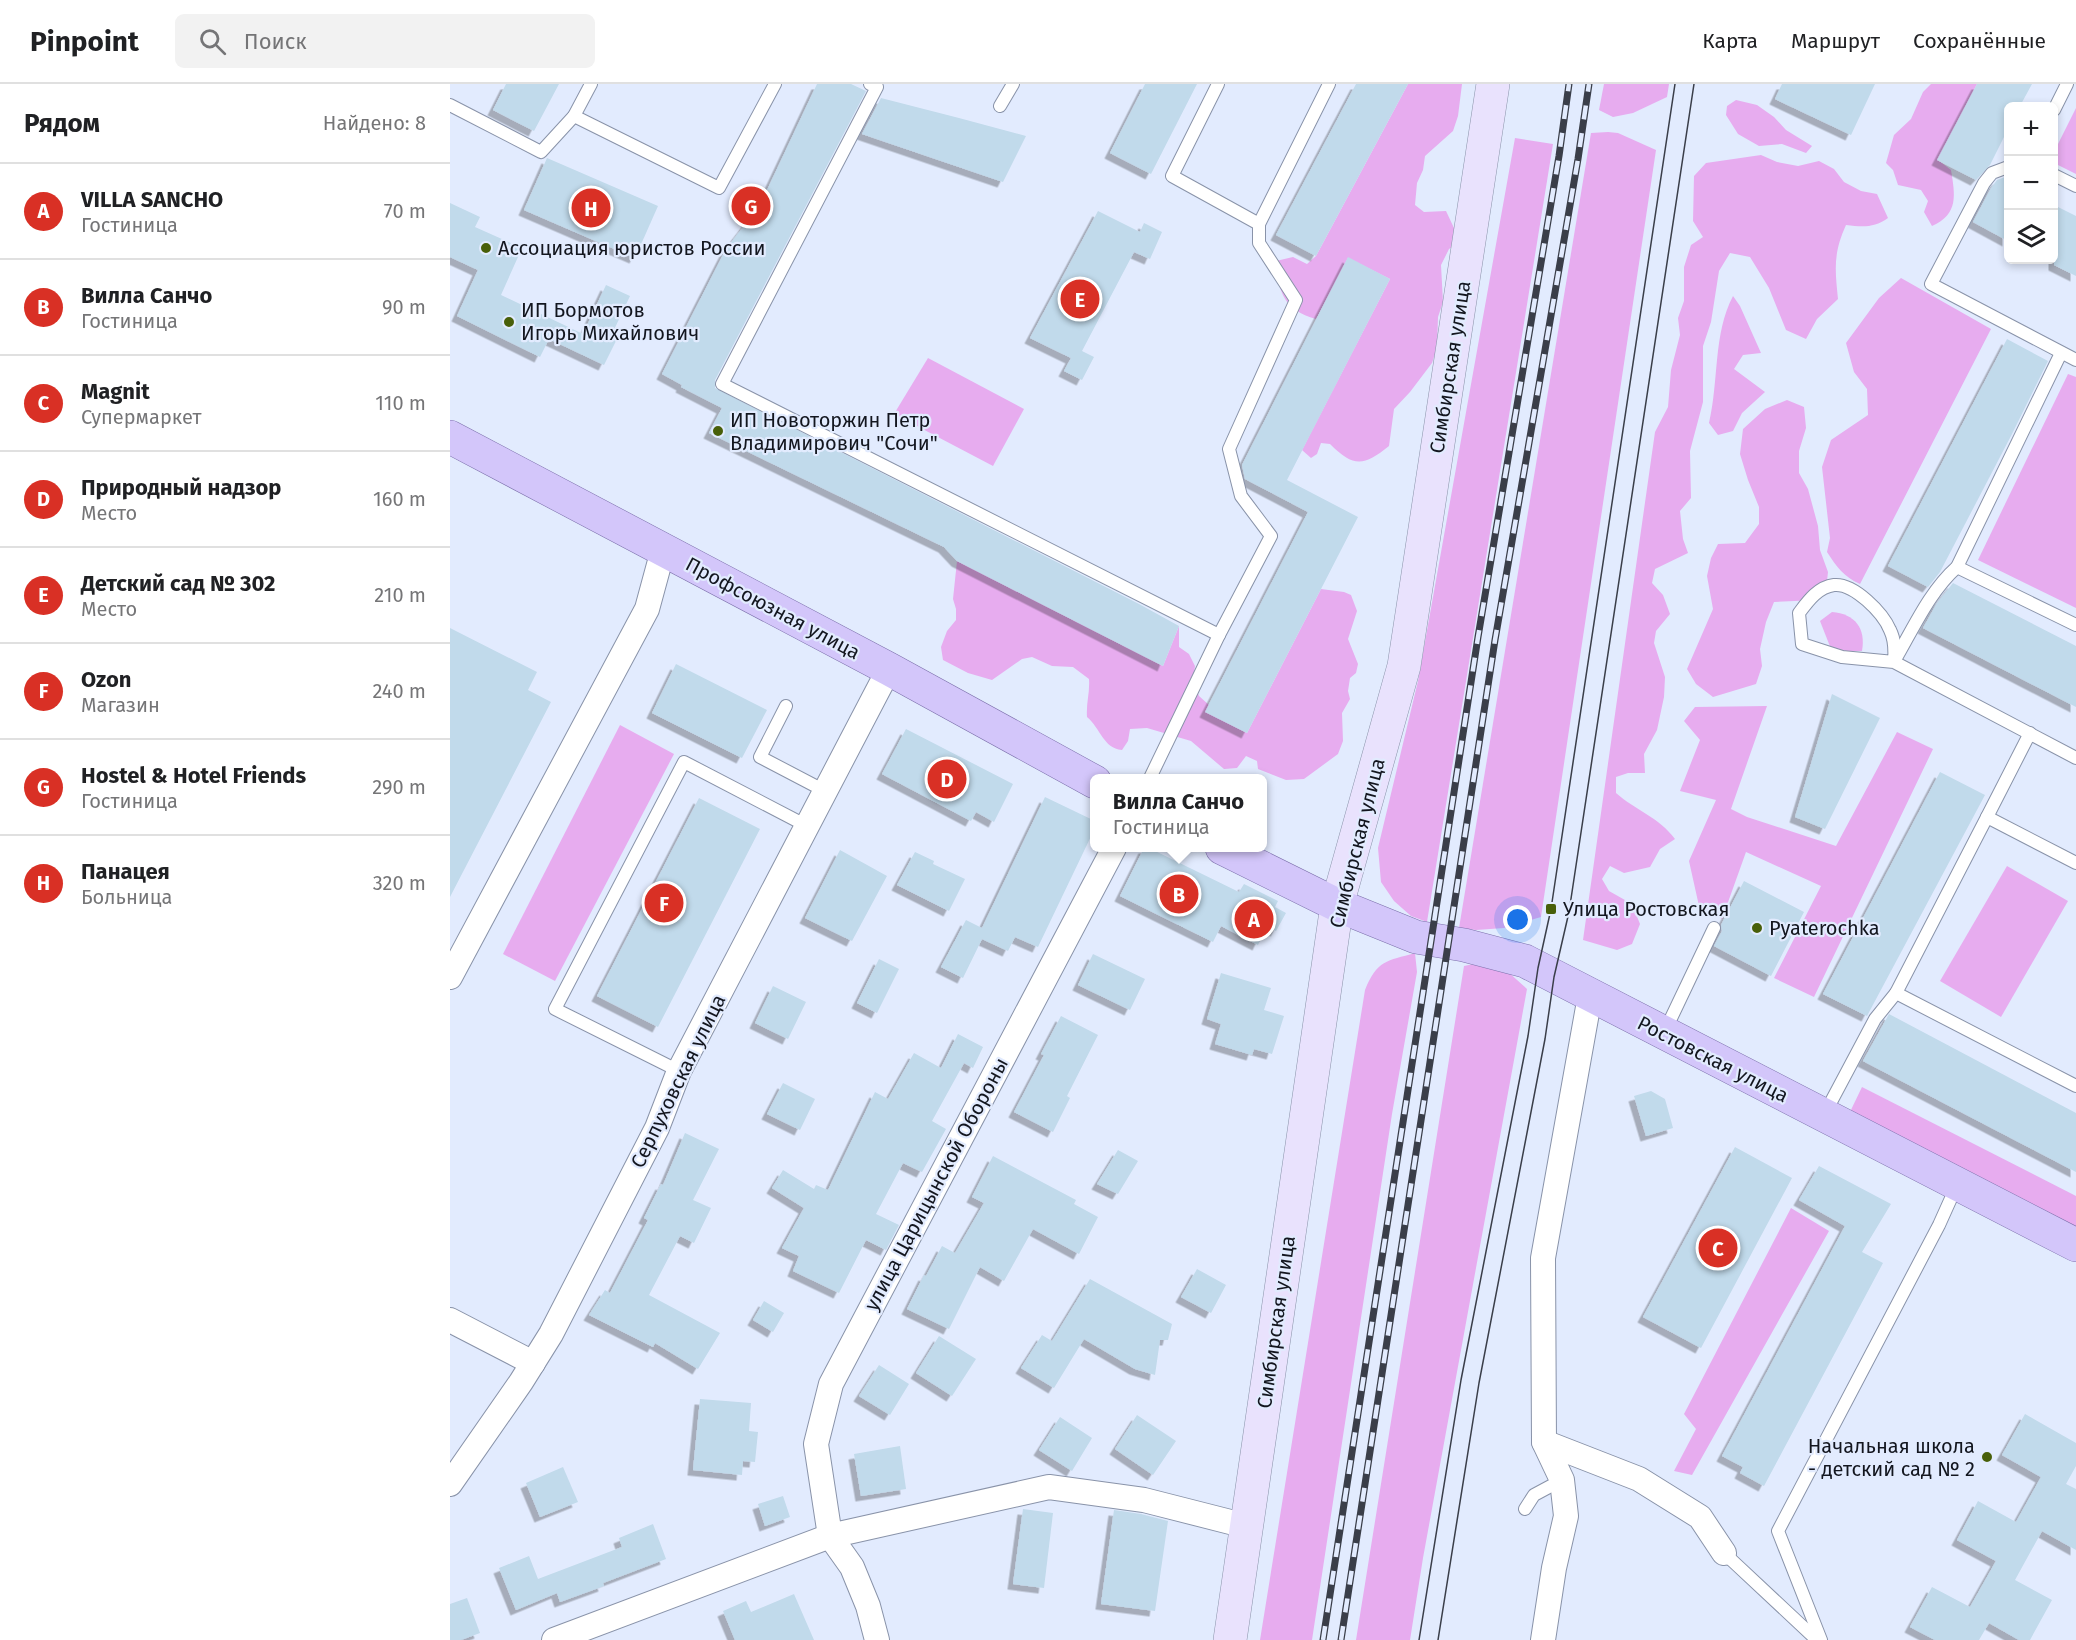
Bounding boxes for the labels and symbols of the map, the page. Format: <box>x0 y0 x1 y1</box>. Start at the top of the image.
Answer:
pin: G <box>732 184 770 228</box>
pin: H <box>572 186 610 230</box>
place label: Ассоциация юристов России <box>498 236 765 260</box>
marker: Ассоциация юристов России <box>479 241 493 255</box>
pin: E <box>1060 276 1100 322</box>
street label: Симбирская улица <box>1425 279 1475 455</box>
place label: ИП Бормотов Игорь Михайлович <box>521 298 699 345</box>
marker: ИП Бормотов Игорь Михайлович <box>502 315 516 329</box>
place label: ИП Новоторжин Петр Владимирович "Сочи" <box>730 408 938 455</box>
marker: ИП Новоторжин Петр Владимирович "Сочи" <box>711 424 725 438</box>
street label: Профсоюзная улица <box>682 552 864 664</box>
pin: D <box>928 756 966 802</box>
street label: Симбирская улица <box>1324 756 1390 930</box>
pin: B <box>1160 872 1198 916</box>
pin: F <box>644 880 684 926</box>
pin: A <box>1234 896 1274 942</box>
place label: Улица Ростовская <box>1563 897 1729 921</box>
marker: Улица Ростовская <box>1544 902 1558 916</box>
your location <box>1503 905 1532 934</box>
place label: Pyaterochka <box>1769 916 1880 940</box>
marker: Pyaterochka <box>1750 921 1764 935</box>
street label: Серпуховская улица <box>626 990 730 1172</box>
street label: Ростовская улица <box>1633 1011 1793 1107</box>
street label: улица Царицынской Обороны <box>859 1053 1013 1315</box>
pin: C <box>1698 1226 1738 1270</box>
street label: Симбирская улица <box>1252 1234 1300 1410</box>
place label: Начальная школа - детский сад № 2 <box>1808 1434 1975 1481</box>
marker: Начальная школа - детский сад № 2 <box>1980 1450 1994 1464</box>

